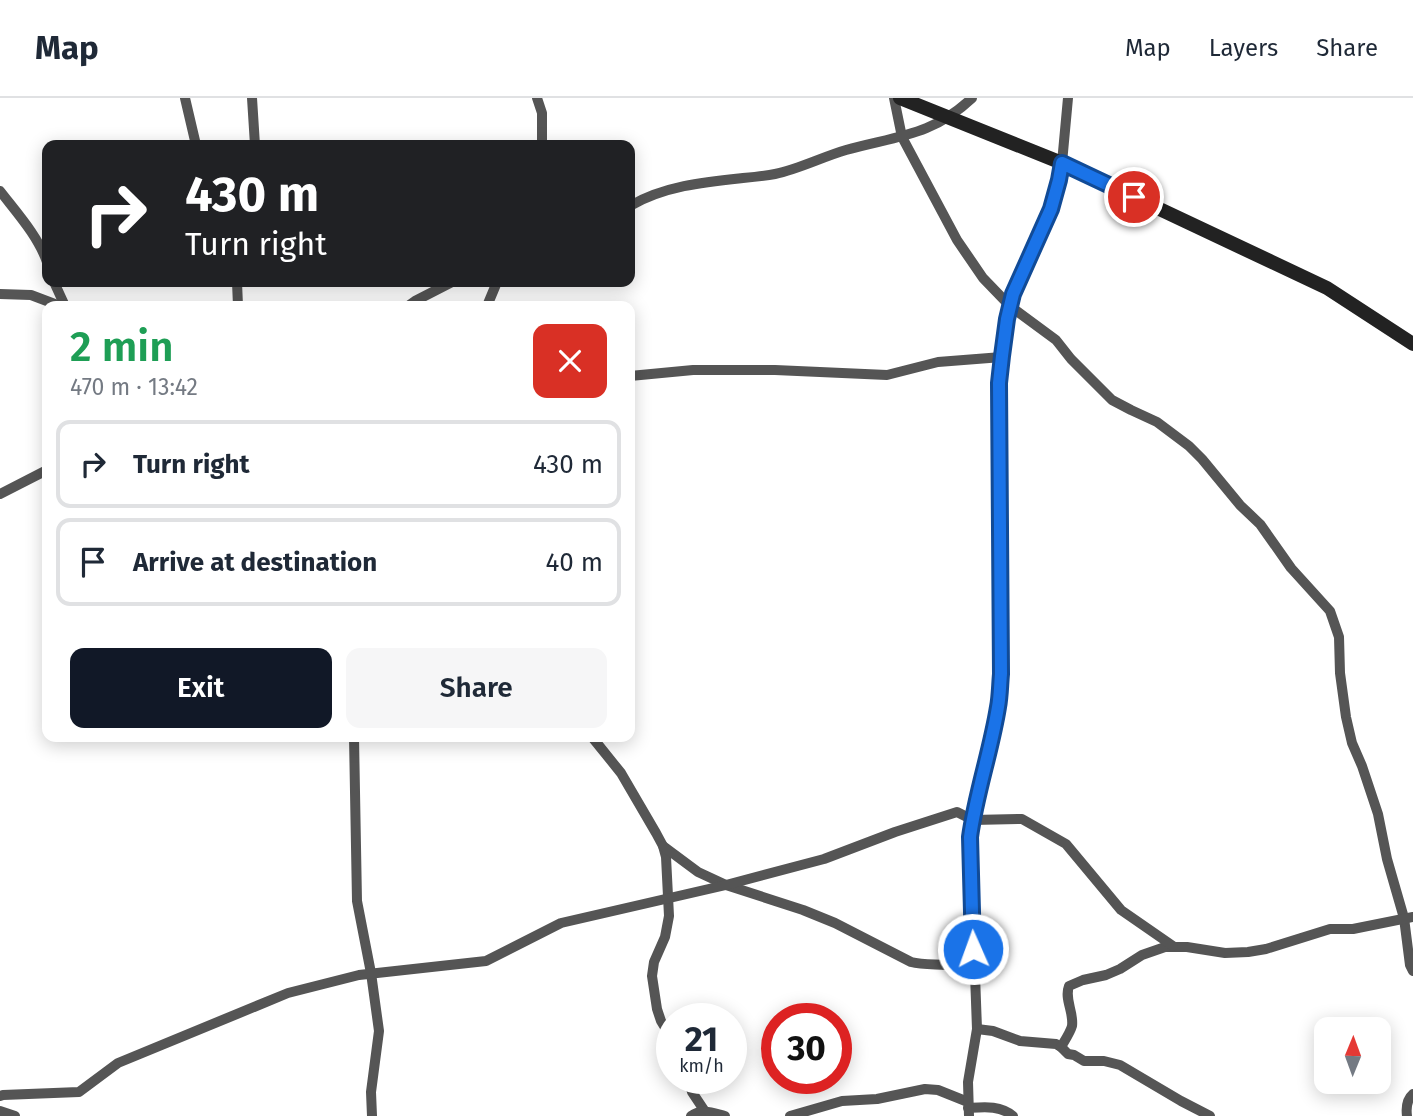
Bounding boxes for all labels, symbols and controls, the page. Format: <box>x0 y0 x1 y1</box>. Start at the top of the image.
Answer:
text: Map <box>35 28 99 68</box>
text: Map <box>1125 34 1171 62</box>
text: Layers <box>1209 34 1278 62</box>
text: Share <box>1316 34 1378 62</box>
text: 430 m <box>185 165 319 224</box>
pin <box>1104 167 1164 227</box>
icon: right <box>70 168 161 259</box>
icon: arrive <box>1115 178 1153 216</box>
text: Turn right <box>185 225 327 263</box>
text: 2 min <box>70 322 174 372</box>
button: close <box>533 324 607 398</box>
text: 470 m · 13:42 <box>70 373 198 401</box>
icon: right <box>74 445 112 483</box>
text: Turn right <box>133 449 250 480</box>
text: 430 m <box>533 449 603 480</box>
icon: arrive <box>74 543 112 581</box>
text: Arrive at destination <box>133 547 377 578</box>
text: 40 m <box>545 547 603 578</box>
button: Exit <box>70 648 332 728</box>
button: Share <box>346 648 607 728</box>
position arrow <box>936 912 1010 986</box>
speed limit sign: 30 <box>761 1003 852 1094</box>
north arrow <box>1314 1017 1391 1094</box>
map controls <box>1314 1017 1391 1094</box>
text: 21 <box>685 1018 718 1060</box>
text: km/h <box>679 1055 724 1077</box>

